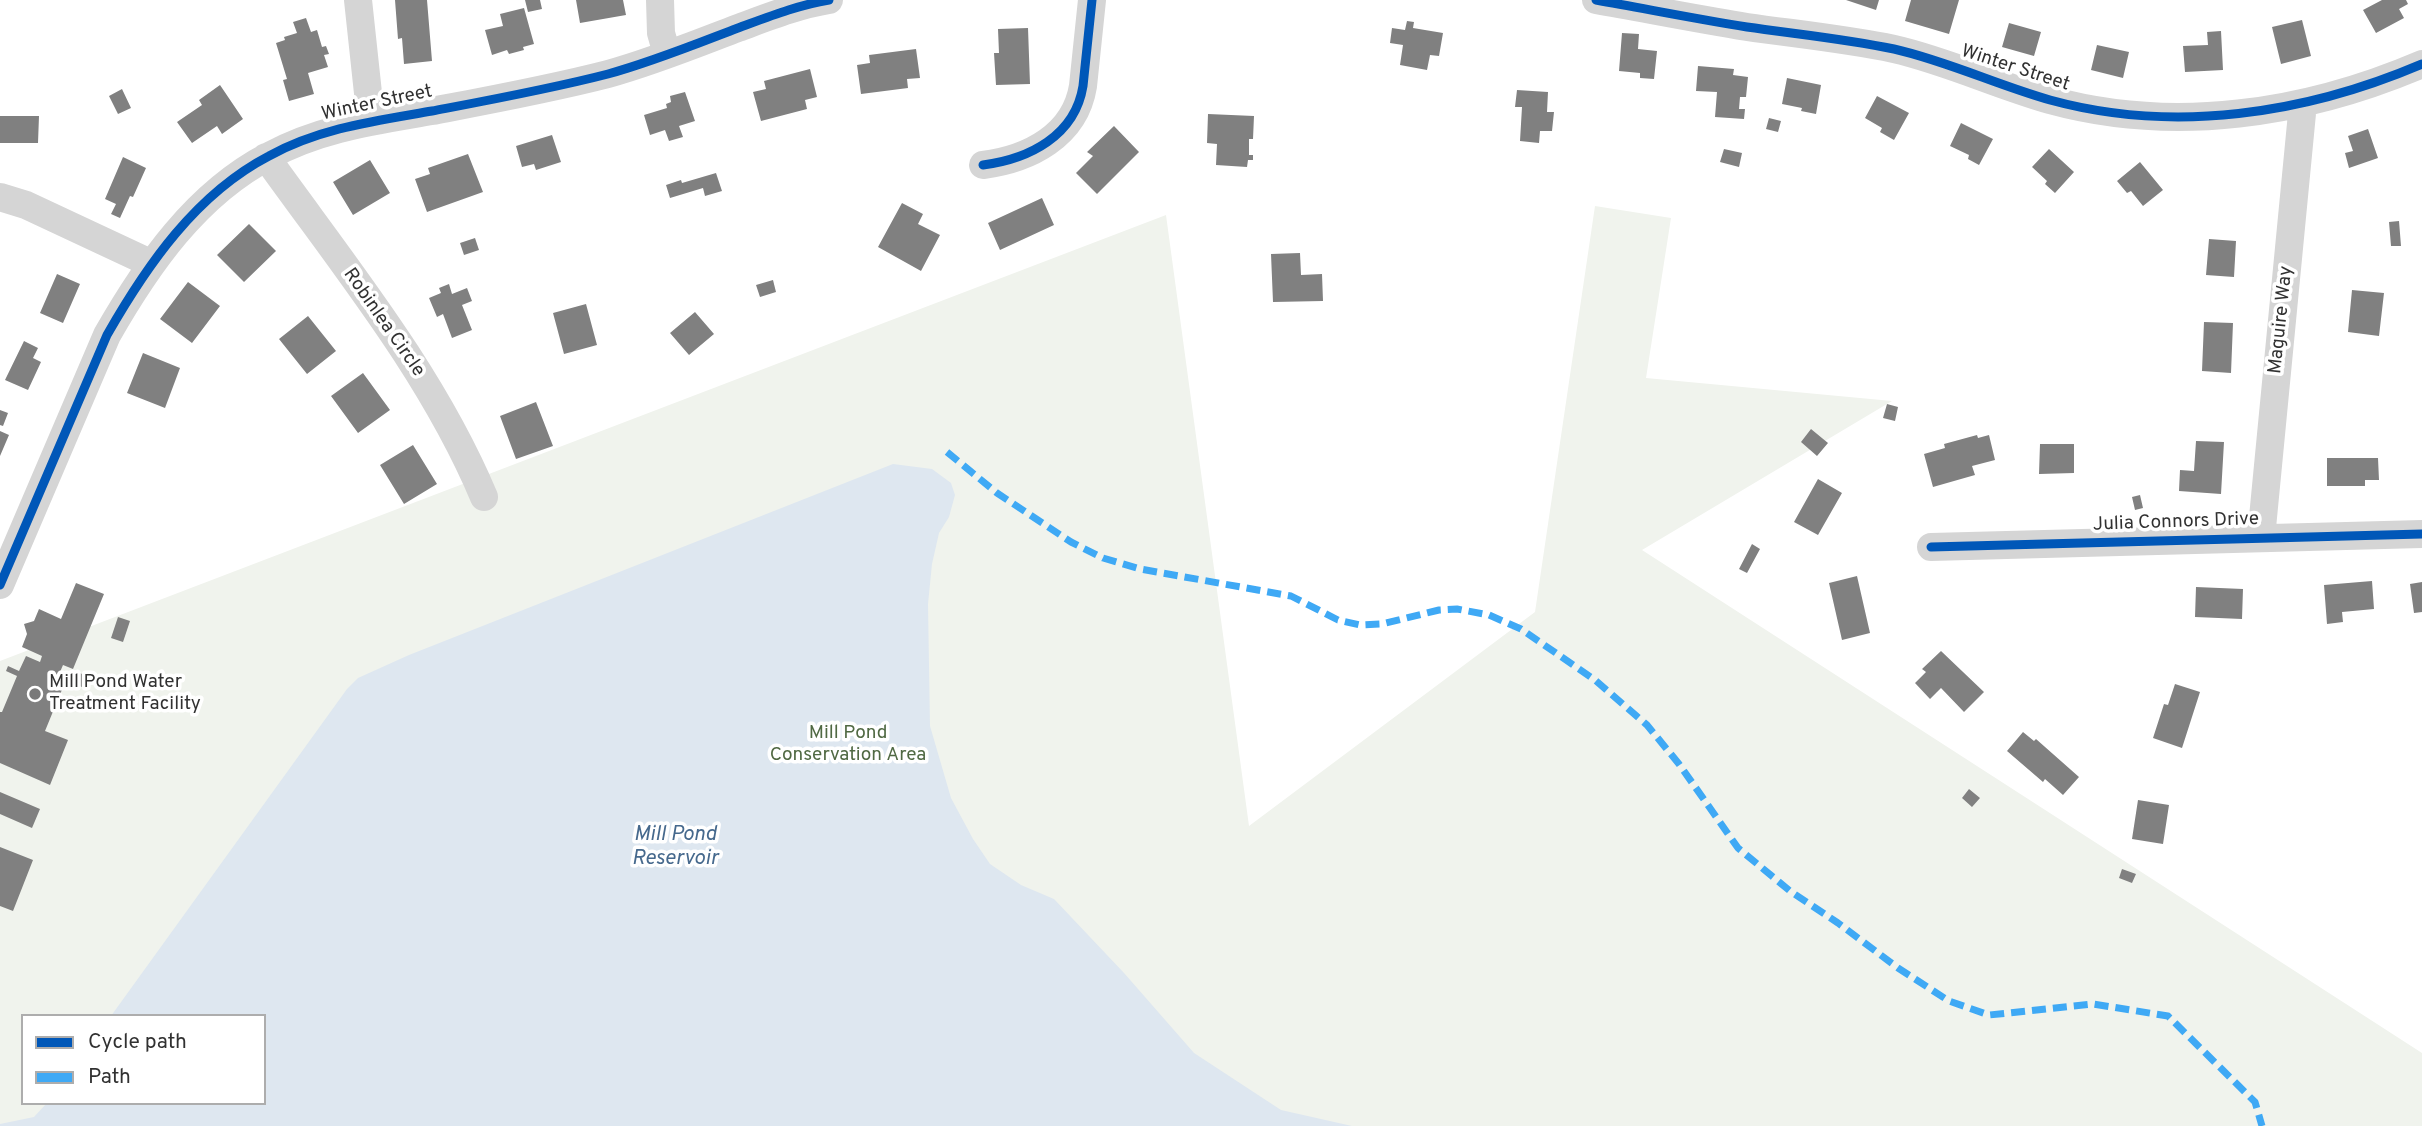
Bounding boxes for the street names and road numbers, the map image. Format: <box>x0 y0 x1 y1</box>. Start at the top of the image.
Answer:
street label: Winter Street <box>1958 41 2072 97</box>
street label: Winter Street <box>319 81 435 127</box>
street label: Robinlea Circle <box>337 264 429 382</box>
street label: Maguire Way <box>2265 265 2299 375</box>
street label: Julia Connors Drive <box>2093 509 2259 537</box>

